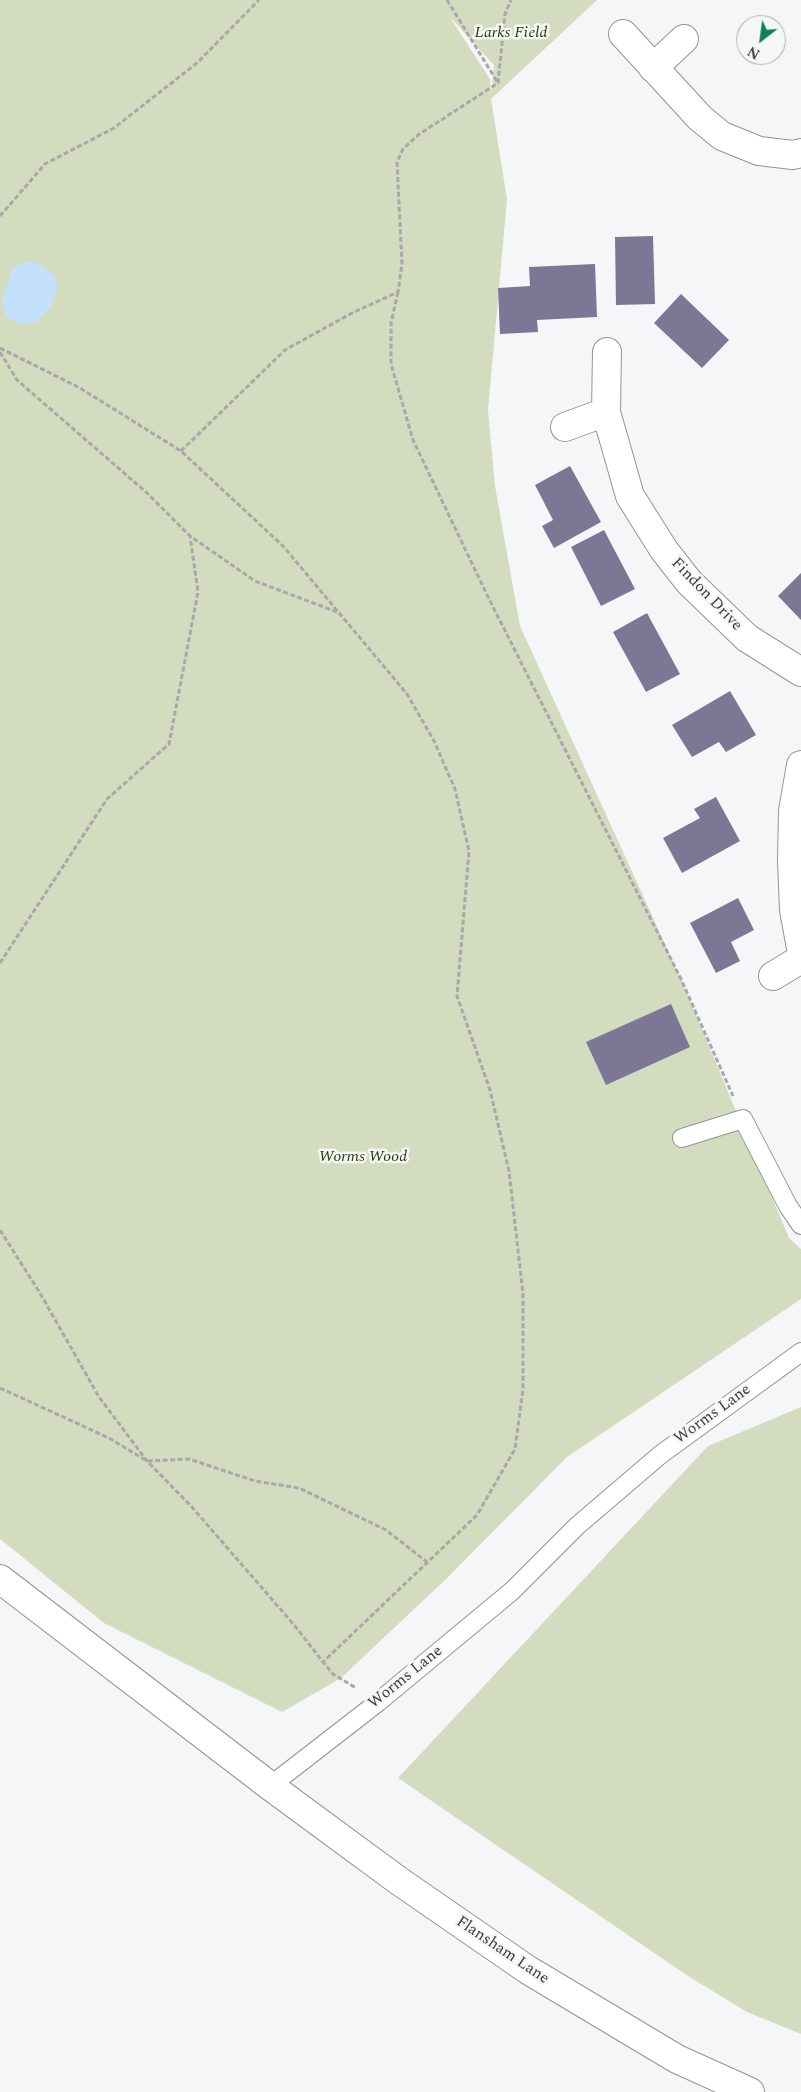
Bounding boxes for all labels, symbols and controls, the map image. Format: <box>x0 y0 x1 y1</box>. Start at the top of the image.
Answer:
north arrow <box>736 15 786 65</box>
park label: Larks Field <box>474 24 548 44</box>
text: N <box>744 41 764 65</box>
street label: Findon Drive <box>666 554 746 636</box>
park label: Worms Wood <box>319 1148 407 1168</box>
street label: Worms Lane <box>671 1381 755 1449</box>
street label: Worms Lane <box>365 1642 447 1714</box>
street label: Flansham Lane <box>452 1913 552 1989</box>

